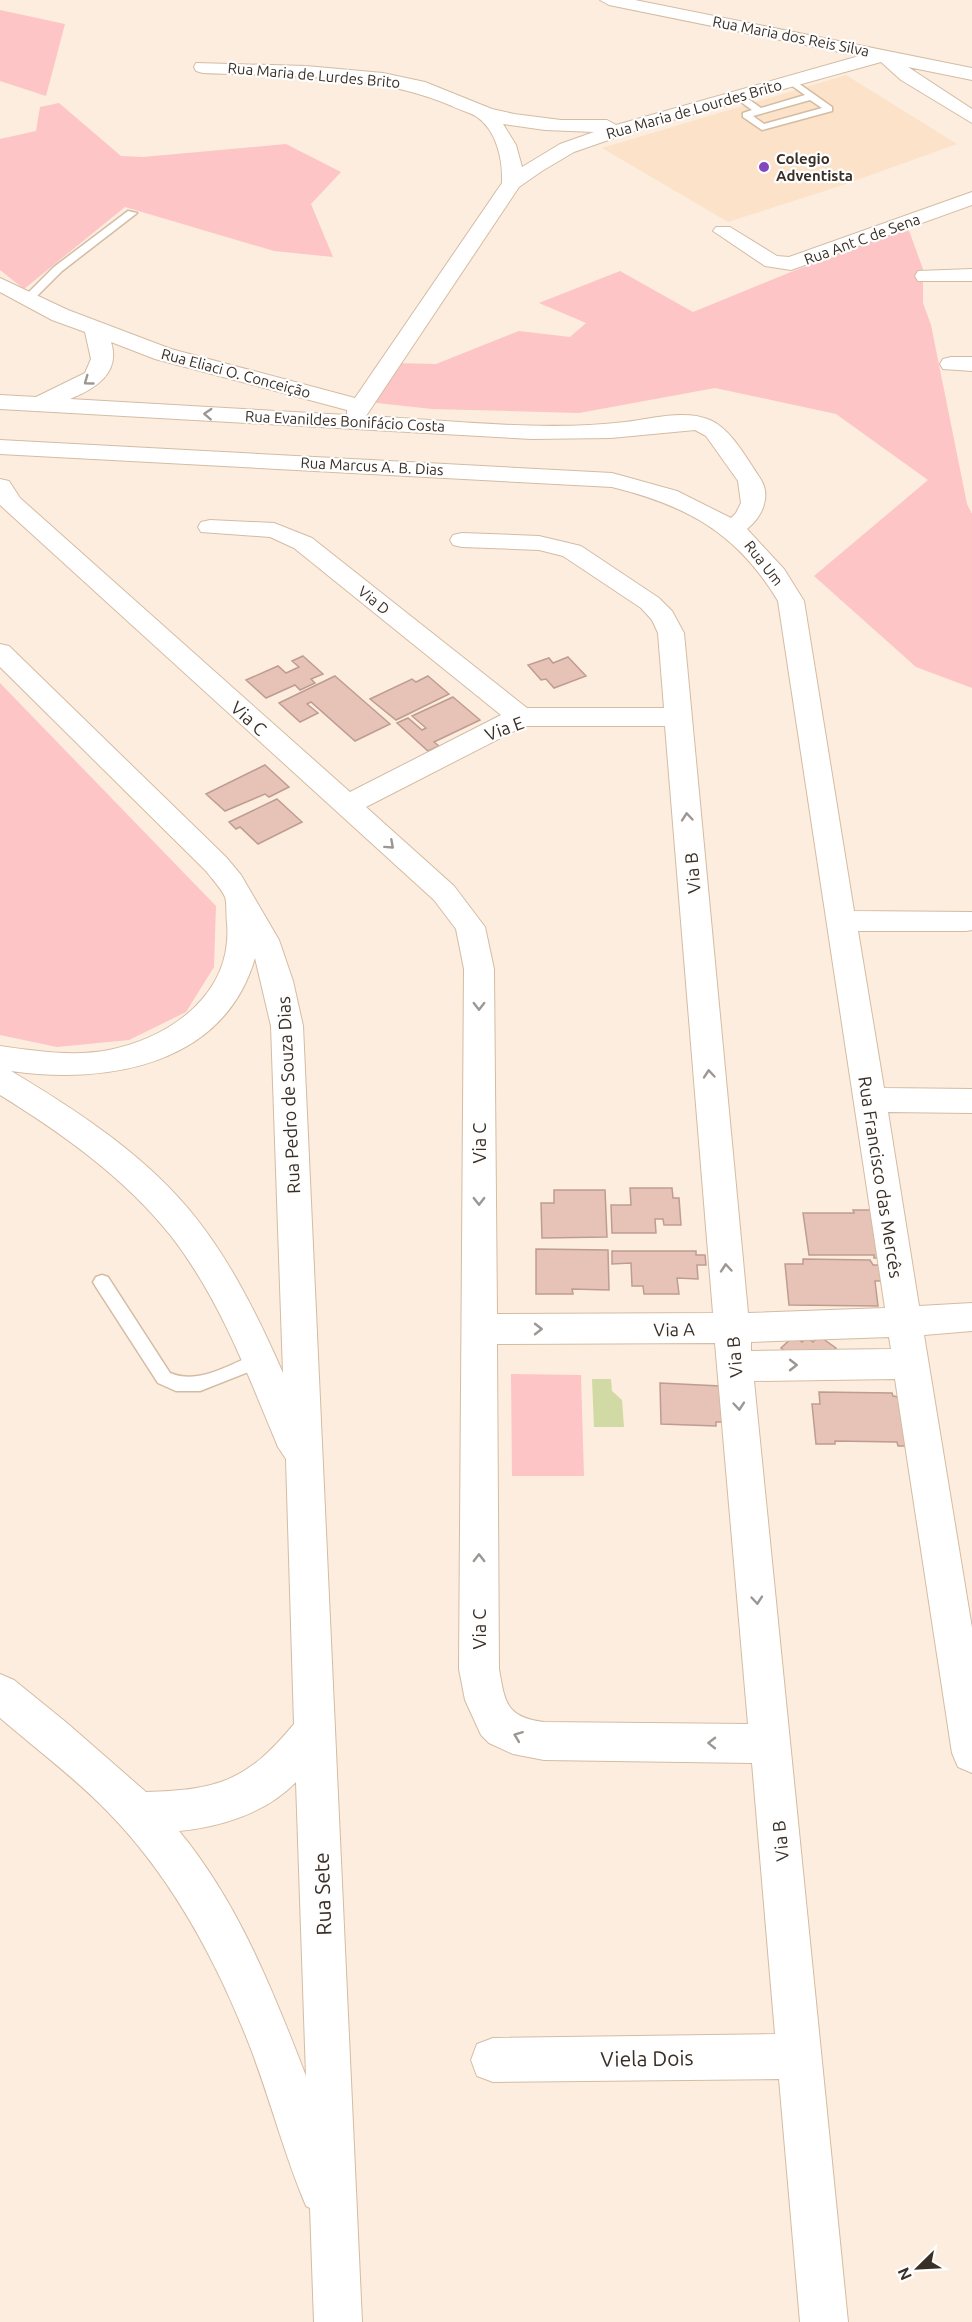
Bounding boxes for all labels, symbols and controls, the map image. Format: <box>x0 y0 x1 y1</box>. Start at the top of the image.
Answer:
street label: Rua Maria dos Reis Silva <box>711 12 871 60</box>
street label: Rua Maria de Lurdes Brito <box>227 59 401 91</box>
street label: Rua Maria de Lourdes Brito <box>604 76 784 142</box>
place label: Colegio Adventista <box>776 150 853 184</box>
marker: Colegio Adventista <box>757 160 771 174</box>
street label: Rua Ant C de Sena <box>802 210 922 268</box>
street label: Rua Eliaci O. Conceição <box>159 345 313 401</box>
one-way arrow <box>83 374 94 385</box>
street label: Rua Evanildes Bonifácio Costa <box>245 407 445 435</box>
one-way arrow <box>204 408 213 421</box>
street label: Rua Marcus A. B. Dias <box>300 454 444 478</box>
street label: Rua Um <box>741 537 787 589</box>
street label: Via D <box>355 582 393 618</box>
street label: Via C <box>227 697 271 739</box>
street label: Via E <box>482 712 526 744</box>
one-way arrow <box>681 813 694 822</box>
one-way arrow <box>383 838 394 849</box>
street label: Via B <box>680 852 704 894</box>
street label: Rua Pedro de Souza Dias <box>273 996 303 1194</box>
one-way arrow <box>473 1001 485 1010</box>
one-way arrow <box>703 1070 716 1079</box>
street label: Rua Francisco das Mercês <box>855 1075 907 1280</box>
street label: Via C <box>469 1123 489 1163</box>
one-way arrow <box>473 1196 485 1205</box>
one-way arrow <box>720 1264 733 1273</box>
street label: Via A <box>653 1319 695 1339</box>
one-way arrow <box>534 1323 543 1335</box>
street label: Via B <box>722 1336 746 1378</box>
one-way arrow <box>789 1359 798 1371</box>
one-way arrow <box>732 1401 745 1410</box>
one-way arrow <box>473 1553 485 1562</box>
one-way arrow <box>750 1596 763 1605</box>
street label: Via C <box>469 1609 489 1649</box>
one-way arrow <box>513 1731 524 1743</box>
one-way arrow <box>707 1737 716 1749</box>
street label: Via B <box>768 1819 792 1863</box>
street label: Rua Sete <box>309 1852 335 1936</box>
street label: Viela Dois <box>600 2045 694 2071</box>
north arrow <box>888 2238 948 2298</box>
text: N <box>894 2265 915 2283</box>

